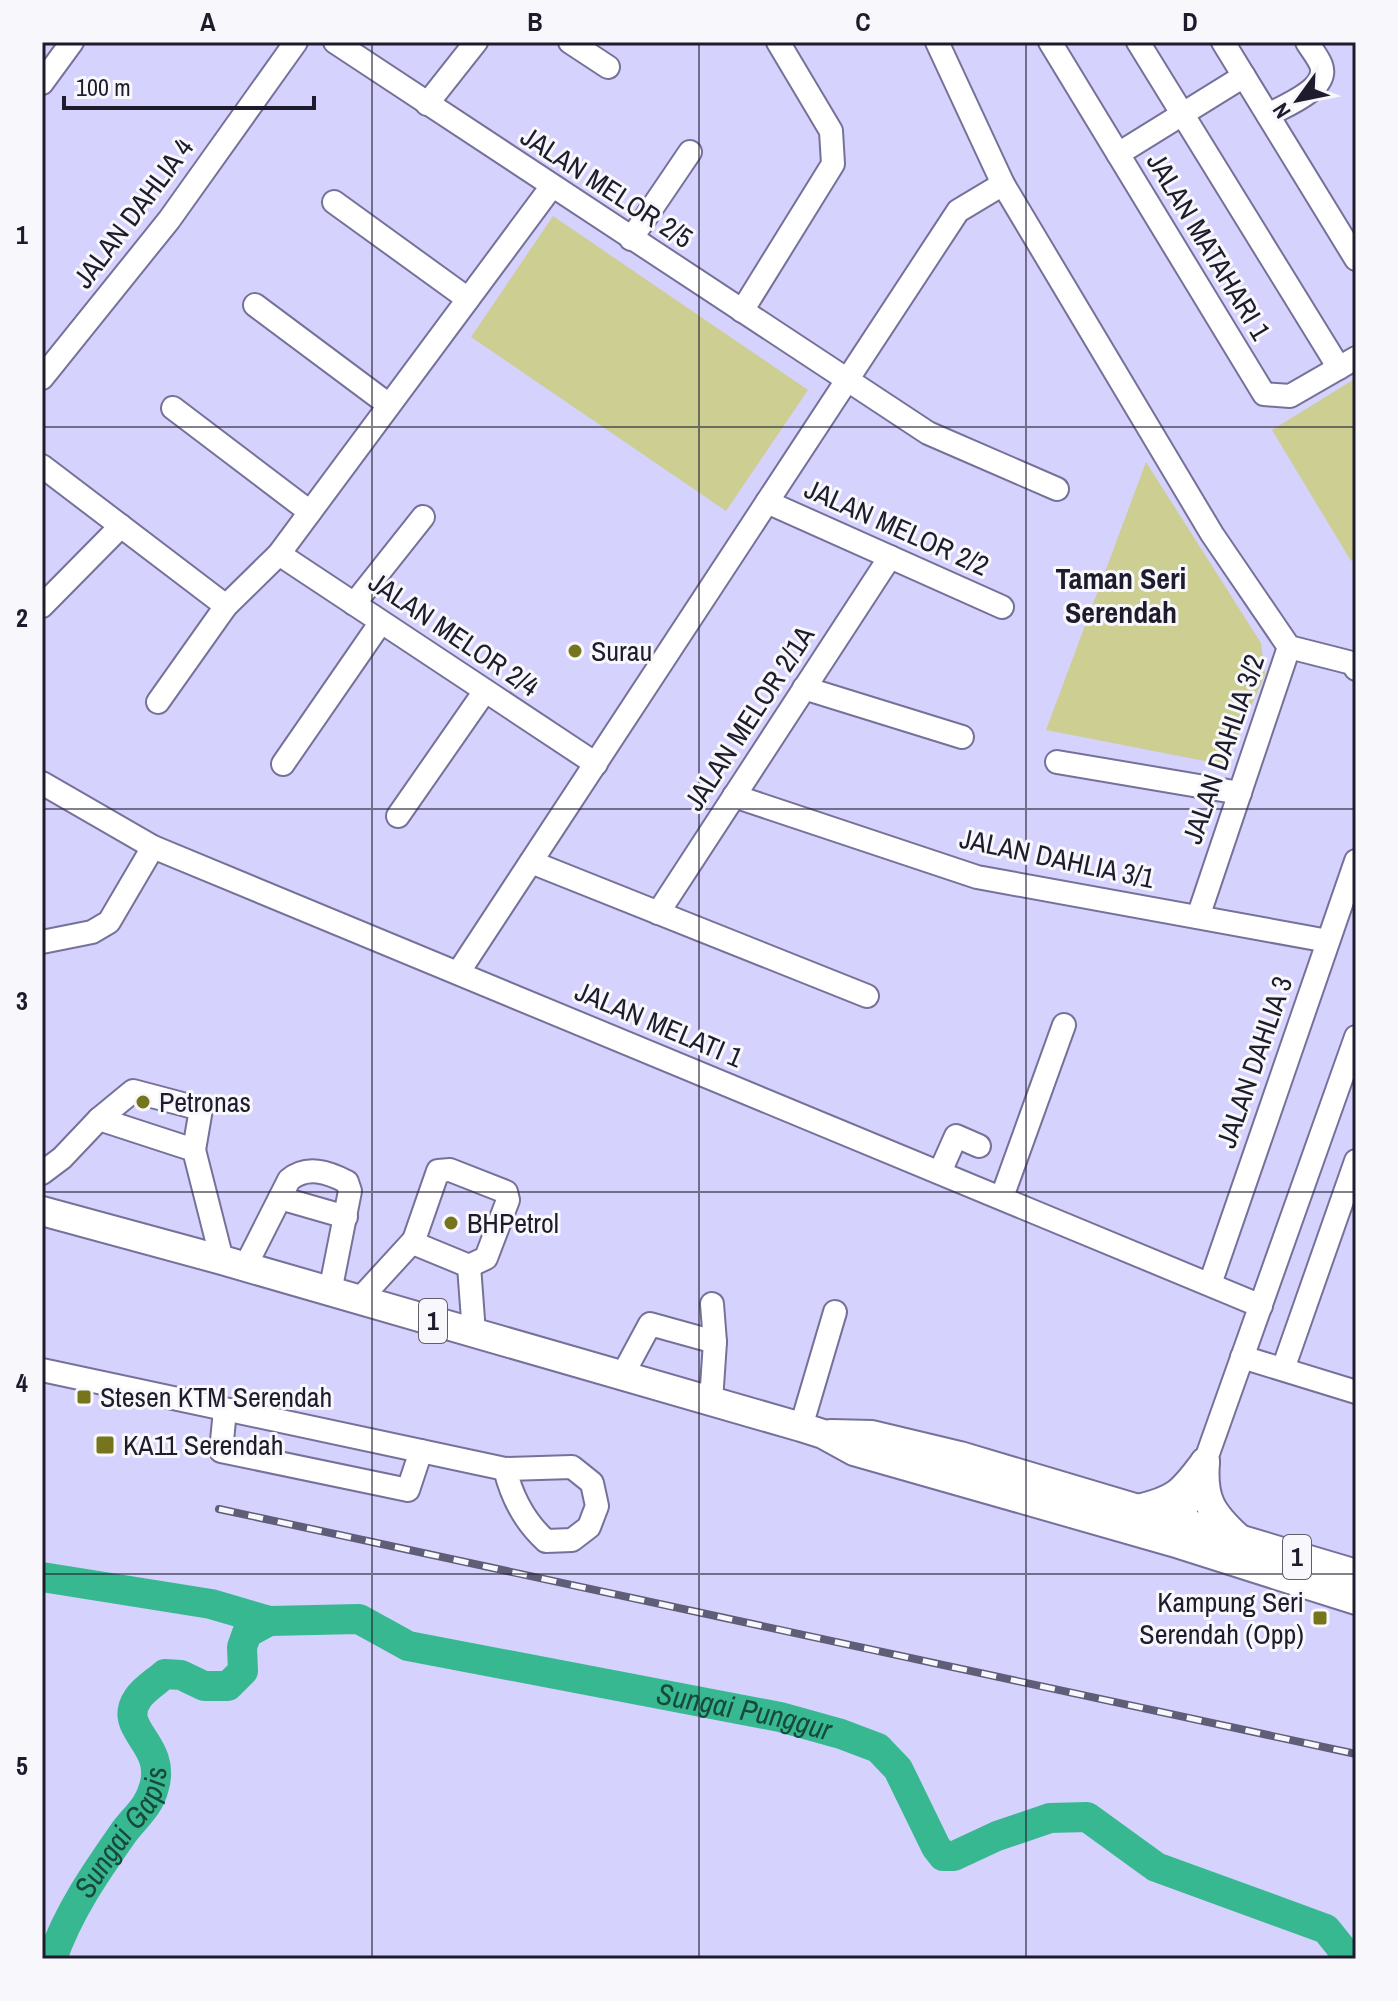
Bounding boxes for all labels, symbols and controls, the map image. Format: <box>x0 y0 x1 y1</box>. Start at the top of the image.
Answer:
text: A <box>200 4 216 39</box>
text: B <box>527 4 543 39</box>
text: C <box>855 4 871 39</box>
text: D <box>1182 4 1198 39</box>
scale bar <box>64 60 314 110</box>
north arrow <box>1258 60 1338 140</box>
text: 100 m <box>76 71 131 103</box>
text: N <box>1265 97 1297 125</box>
street label: JALAN MELOR 2/5 <box>514 117 700 257</box>
street label: JALAN DAHLIA 4 <box>64 130 202 296</box>
street label: JALAN MATAHARI 1 <box>1138 145 1280 347</box>
text: 1 <box>16 217 28 252</box>
street label: JALAN MELOR 2/2 <box>799 469 995 585</box>
district label: Taman Seri Serendah <box>1056 558 1186 632</box>
street label: JALAN MELOR 2/4 <box>361 563 547 705</box>
text: 2 <box>16 600 28 635</box>
street label: JALAN MELOR 2/1A <box>675 618 823 818</box>
place label: Surau <box>591 632 652 670</box>
marker: Surau <box>566 642 584 660</box>
street label: JALAN DAHLIA 3/2 <box>1173 649 1273 849</box>
street label: JALAN DAHLIA 3/1 <box>956 819 1158 897</box>
street label: JALAN DAHLIA 3 <box>1207 971 1301 1153</box>
street label: JALAN MELATI 1 <box>570 972 749 1076</box>
text: 3 <box>16 983 28 1018</box>
place label: Petronas <box>159 1083 251 1121</box>
marker: Petronas <box>134 1093 152 1111</box>
place label: BHPetrol <box>467 1204 559 1242</box>
marker: BHPetrol <box>442 1214 460 1232</box>
road number: 1 <box>419 1299 447 1343</box>
text: 4 <box>16 1365 28 1400</box>
place label: Stesen KTM Serendah <box>100 1378 332 1416</box>
marker: Stesen KTM Serendah <box>75 1388 93 1406</box>
place label: KA11 Serendah <box>123 1426 283 1464</box>
marker: KA11 Serendah <box>94 1434 116 1456</box>
road number: 1 <box>1283 1535 1311 1579</box>
place label: Kampung Seri Serendah (Opp) <box>1139 1583 1304 1653</box>
marker: Kampung Seri Serendah (Opp) <box>1311 1609 1329 1627</box>
water label: Sungai Punggur <box>653 1673 837 1750</box>
text: 5 <box>16 1748 28 1783</box>
water label: Sungai Gapis <box>64 1767 175 1905</box>

